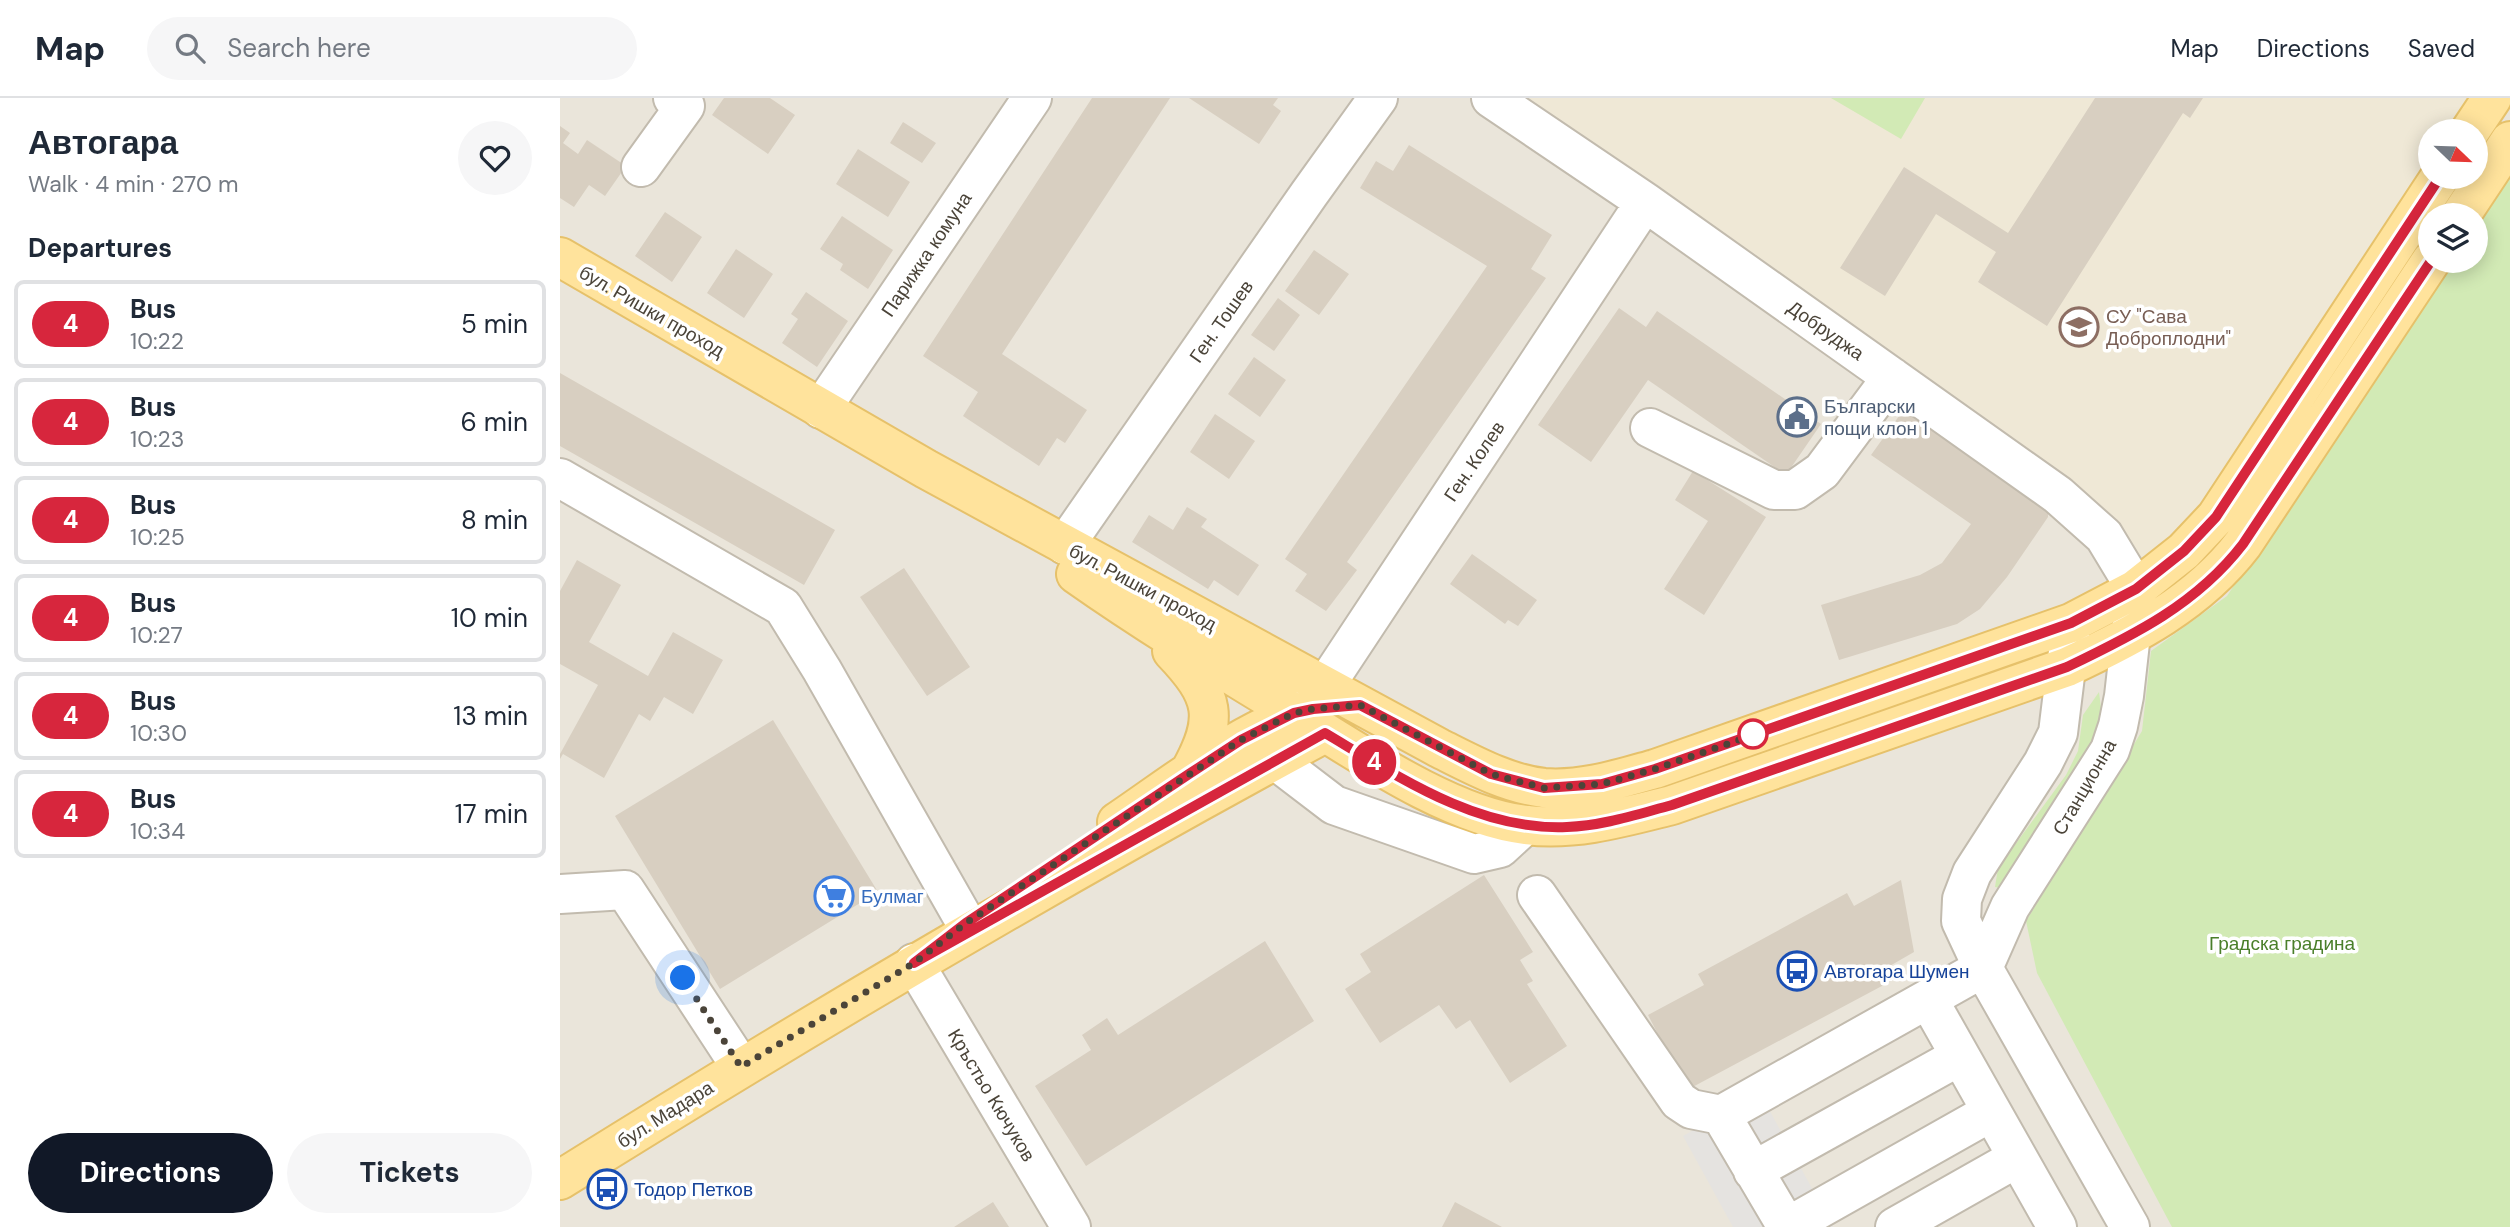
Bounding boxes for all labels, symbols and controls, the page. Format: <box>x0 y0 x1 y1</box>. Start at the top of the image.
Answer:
search box <box>147 17 637 80</box>
text: Map <box>35 27 105 70</box>
icon: search <box>171 29 209 67</box>
text: Search here <box>227 31 371 65</box>
text: Map <box>2171 33 2219 64</box>
text: Directions <box>2257 33 2370 64</box>
text: Saved <box>2408 33 2475 64</box>
north arrow <box>2418 119 2488 189</box>
map controls <box>2418 119 2488 273</box>
text: Автогара <box>28 121 178 164</box>
button: heart <box>458 121 532 195</box>
text: Walk · 4 min · 270 m <box>28 169 238 199</box>
street label: Парижка комуна <box>875 187 978 322</box>
button: layers <box>2418 203 2488 273</box>
text: Departures <box>28 231 172 265</box>
street label: бул. Ришки проход <box>575 260 729 363</box>
street label: Ген. Тошев <box>1184 275 1259 368</box>
text: Bus <box>130 292 176 326</box>
street label: Добруджа <box>1782 295 1869 366</box>
place label: СУ "Сава Доброплодни" <box>2106 304 2231 351</box>
school or university icon: СУ "Сава Доброплодни" <box>2058 306 2100 348</box>
text: 5 min <box>461 307 528 341</box>
text: 4 <box>63 308 78 339</box>
text: 10:22 <box>130 326 184 356</box>
text: Bus <box>130 390 176 424</box>
place label: Български пощи клон 1 <box>1824 394 1928 441</box>
public building icon: Български пощи клон 1 <box>1776 396 1818 438</box>
text: 6 min <box>460 405 528 439</box>
text: 4 <box>63 406 78 437</box>
street label: Ген. Колев <box>1438 416 1510 506</box>
text: 10:23 <box>130 424 184 454</box>
text: Bus <box>130 488 176 522</box>
text: 8 min <box>461 503 528 537</box>
text: 4 <box>63 504 78 535</box>
text: 10:25 <box>130 522 185 552</box>
street label: бул. Ришки проход <box>1065 538 1221 637</box>
text: Bus <box>130 586 176 620</box>
text: 10 min <box>451 601 528 635</box>
text: 4 <box>63 602 78 633</box>
text: 10:27 <box>130 620 183 650</box>
text: Bus <box>130 684 176 718</box>
text: 13 min <box>453 699 528 733</box>
text: 4 <box>63 700 78 731</box>
text: 10:30 <box>130 718 187 748</box>
unlabelled marker <box>1738 719 1768 749</box>
street label: Станционна <box>2047 734 2122 840</box>
line badge: 4 <box>1351 739 1397 785</box>
text: 4 <box>1366 746 1382 777</box>
text: Bus <box>130 782 176 816</box>
text: 17 min <box>455 797 528 831</box>
text: 4 <box>63 798 78 829</box>
text: 10:34 <box>130 816 185 846</box>
supermarket icon: Булмаг <box>813 875 855 917</box>
place label: Булмаг <box>861 884 924 909</box>
park label: Градска градина <box>2209 931 2355 956</box>
bus stop icon: Автогара Шумен <box>1776 950 1818 992</box>
place label: Автогара Шумен <box>1824 959 1970 984</box>
your location <box>665 960 700 995</box>
street label: Кръстьо Кючуков <box>942 1024 1041 1166</box>
street label: бул. Мадара <box>612 1075 718 1154</box>
button: Directions <box>28 1133 273 1213</box>
button: Tickets <box>287 1133 532 1213</box>
bus stop icon: Тодор Петков <box>586 1168 628 1210</box>
place label: Тодор Петков <box>634 1177 753 1202</box>

